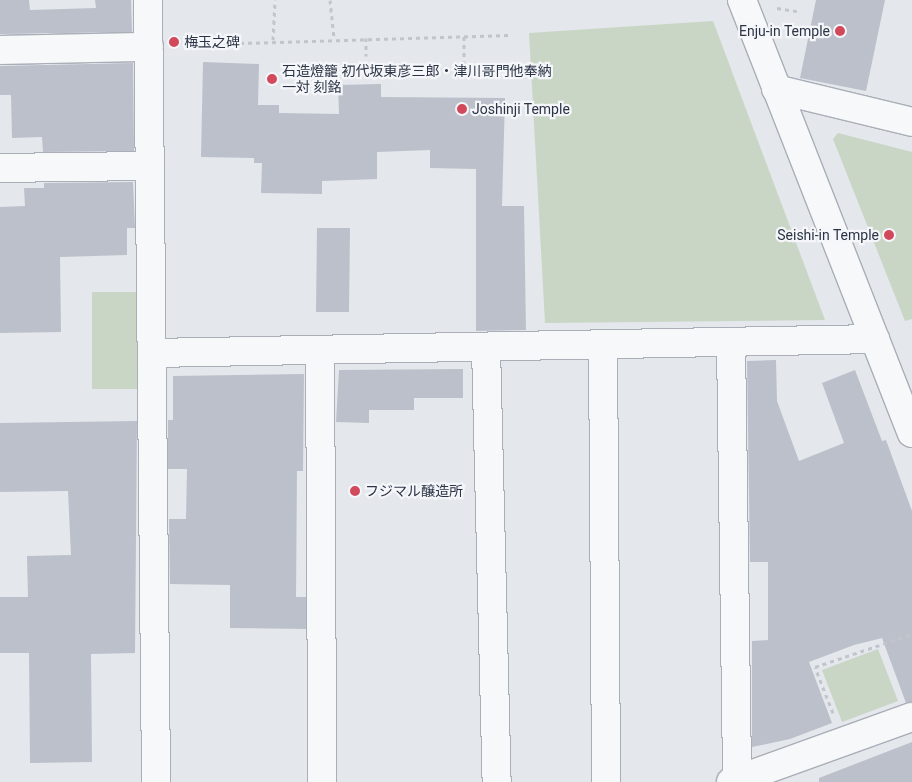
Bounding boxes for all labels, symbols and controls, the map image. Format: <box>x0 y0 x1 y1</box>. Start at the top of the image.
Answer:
place label: Enju-in Temple <box>739 23 830 39</box>
marker: Enju-in Temple <box>834 25 846 37</box>
place label: 梅玉之碑 <box>184 34 240 50</box>
marker: 梅玉之碑 <box>168 36 180 48</box>
place label: 石造燈籠 初代坂東彦三郎・津川哥門他奉納 一対 刻銘 <box>282 63 551 95</box>
marker: 石造燈籠 初代坂東彦三郎・津川哥門他奉納 一対 刻銘 <box>266 73 278 85</box>
place label: Joshinji Temple <box>472 101 570 117</box>
marker: Joshinji Temple <box>456 103 468 115</box>
place label: Seishi-in Temple <box>777 227 879 243</box>
marker: Seishi-in Temple <box>883 229 895 241</box>
place label: フジマル醸造所 <box>365 483 463 499</box>
marker: フジマル醸造所 <box>349 485 361 497</box>

